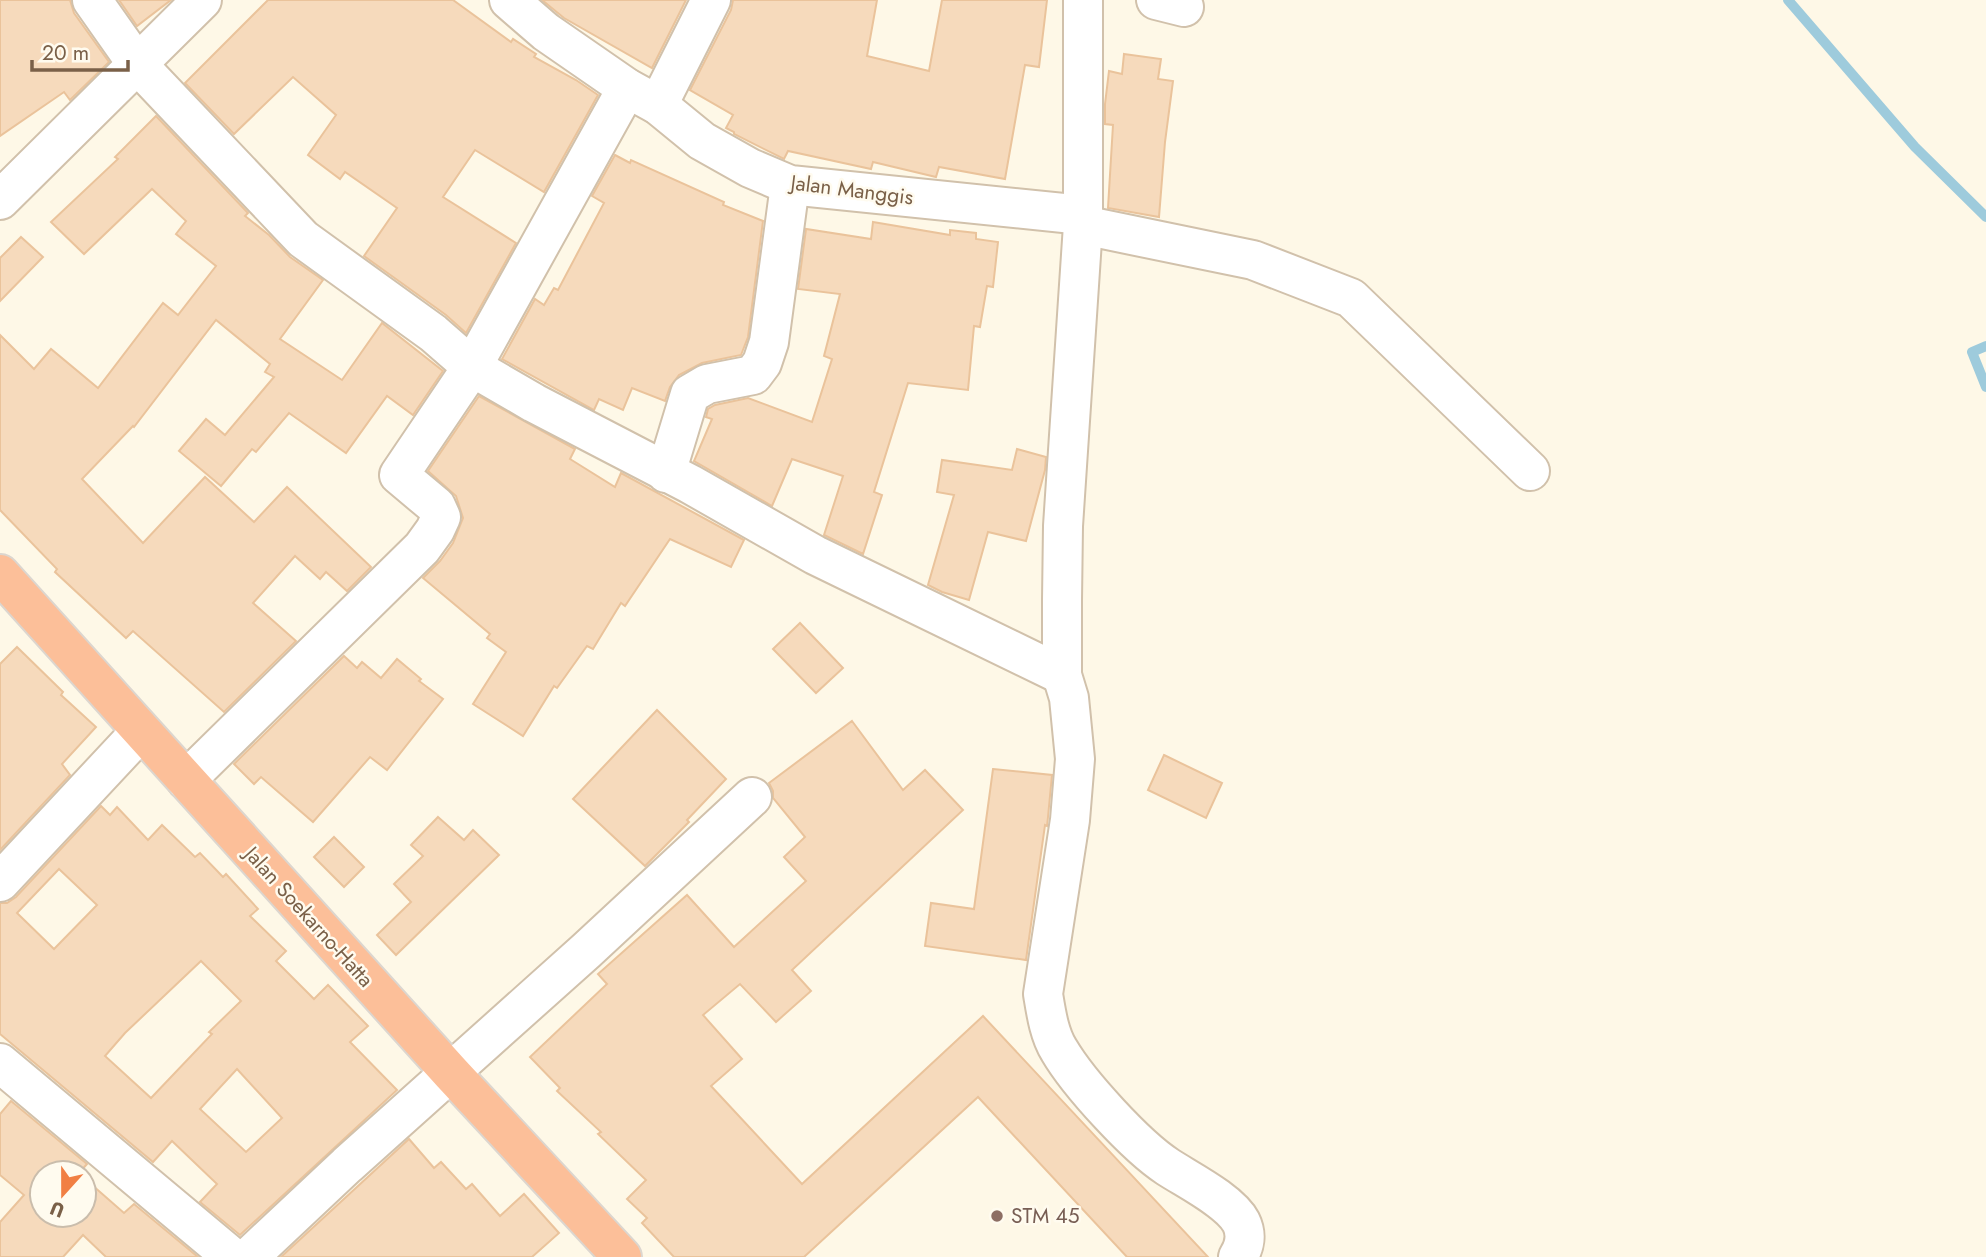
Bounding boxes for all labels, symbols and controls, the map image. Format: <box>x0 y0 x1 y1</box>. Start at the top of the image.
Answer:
scale bar <box>32 28 128 72</box>
text: 20 m <box>42 38 89 68</box>
street label: Jalan Manggis <box>786 167 915 212</box>
street label: Jalan Soekarno-Hatta <box>236 838 380 994</box>
north arrow <box>28 1159 98 1229</box>
text: U <box>46 1194 68 1224</box>
place label: STM 45 <box>1011 1201 1080 1231</box>
marker: STM 45 <box>989 1208 1005 1224</box>

